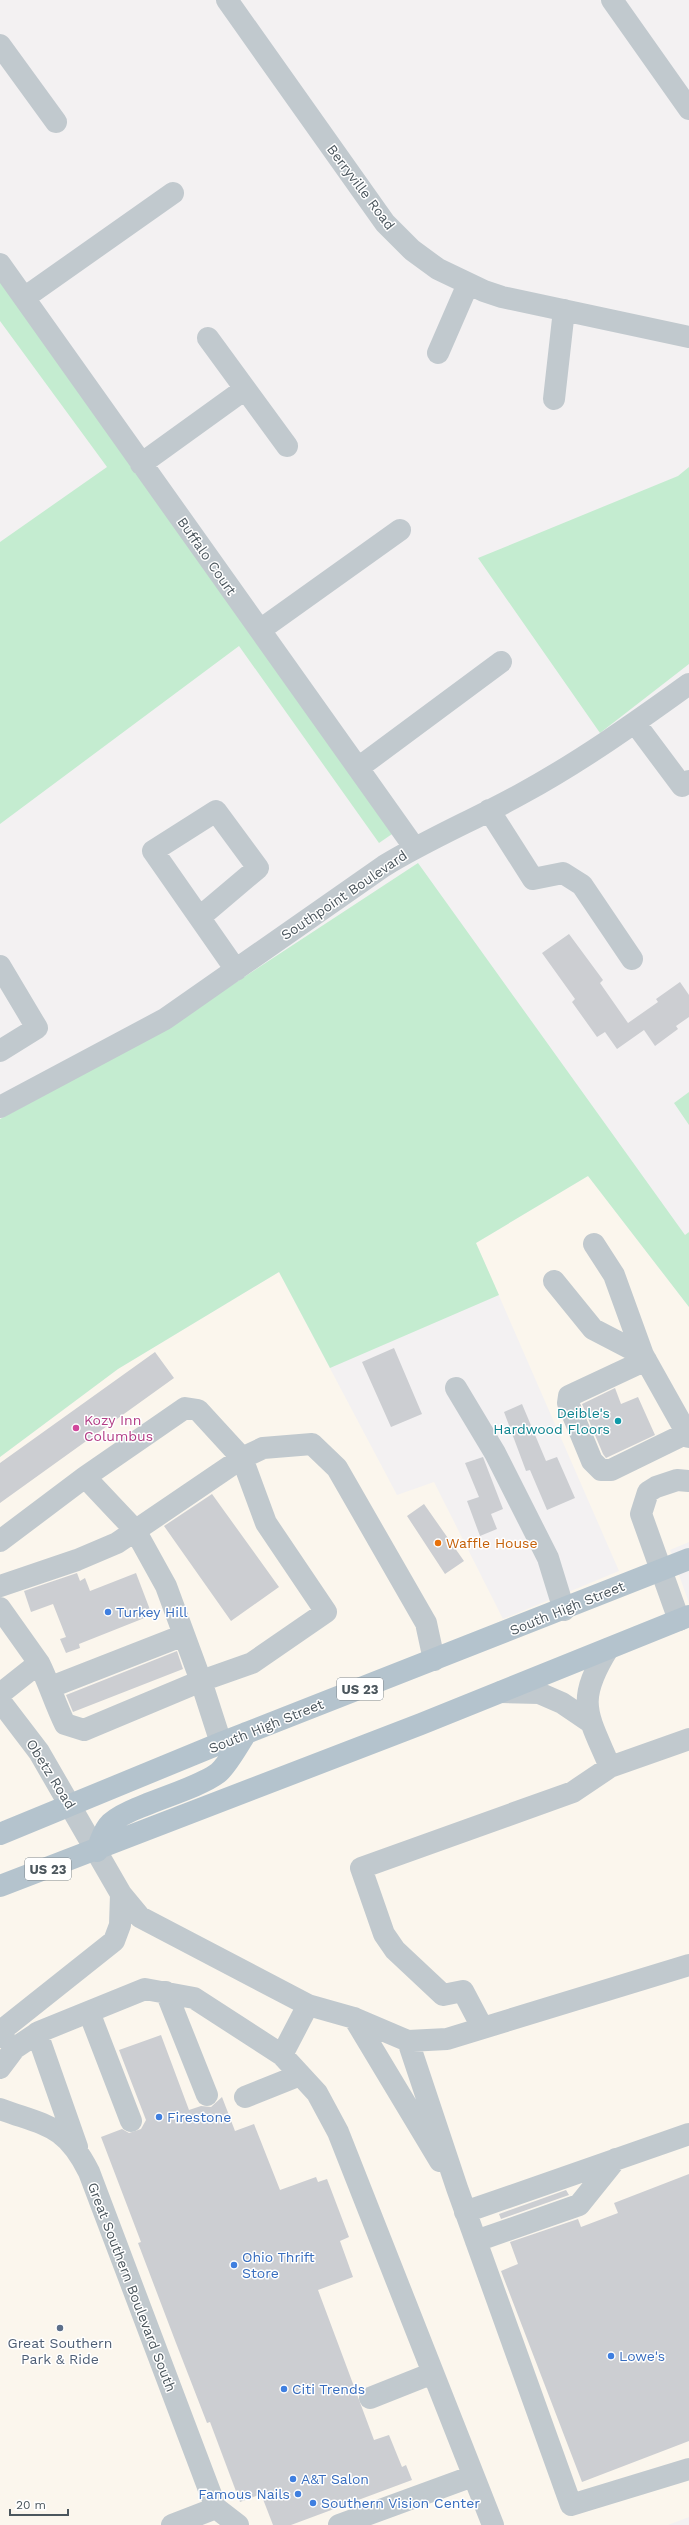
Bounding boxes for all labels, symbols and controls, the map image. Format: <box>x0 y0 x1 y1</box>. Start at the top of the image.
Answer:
street label: Berryville Road <box>324 141 398 233</box>
street label: Buffalo Court <box>174 514 240 598</box>
street label: Southpoint Boulevard <box>278 847 410 943</box>
place label: Deible's Hardwood Floors <box>493 1405 610 1437</box>
place label: Kozy Inn Columbus <box>84 1412 153 1444</box>
marker: Deible's Hardwood Floors <box>613 1416 623 1426</box>
marker: Kozy Inn Columbus <box>71 1423 81 1433</box>
place label: Waffle House <box>446 1535 538 1551</box>
marker: Waffle House <box>433 1538 443 1548</box>
street label: South High Street <box>507 1578 627 1638</box>
place label: Turkey Hill <box>116 1604 188 1620</box>
marker: Turkey Hill <box>103 1607 113 1617</box>
road number: US 23 <box>337 1678 383 1700</box>
street label: South High Street <box>206 1696 326 1756</box>
street label: Obetz Road <box>23 1736 79 1812</box>
road number: US 23 <box>25 1858 71 1880</box>
place label: Firestone <box>167 2109 231 2125</box>
marker: Firestone <box>154 2112 164 2122</box>
street label: Great Southern Boulevard South <box>85 2180 179 2394</box>
place label: Ohio Thrift Store <box>242 2249 315 2281</box>
marker: Ohio Thrift Store <box>229 2260 239 2270</box>
marker: Great Southern Park & Ride <box>55 2323 65 2333</box>
place label: Great Southern Park & Ride <box>8 2335 113 2367</box>
place label: Lowe's <box>619 2348 665 2364</box>
marker: Lowe's <box>606 2351 616 2361</box>
place label: Citi Trends <box>292 2381 365 2397</box>
marker: Citi Trends <box>279 2384 289 2394</box>
place label: A&T Salon <box>301 2471 369 2487</box>
marker: A&T Salon <box>288 2474 298 2484</box>
place label: Famous Nails <box>198 2486 290 2502</box>
marker: Famous Nails <box>293 2489 303 2499</box>
scale bar <box>10 2491 68 2517</box>
place label: Southern Vision Center <box>321 2495 480 2511</box>
text: 20 m <box>16 2498 46 2512</box>
marker: Southern Vision Center <box>308 2498 318 2508</box>

